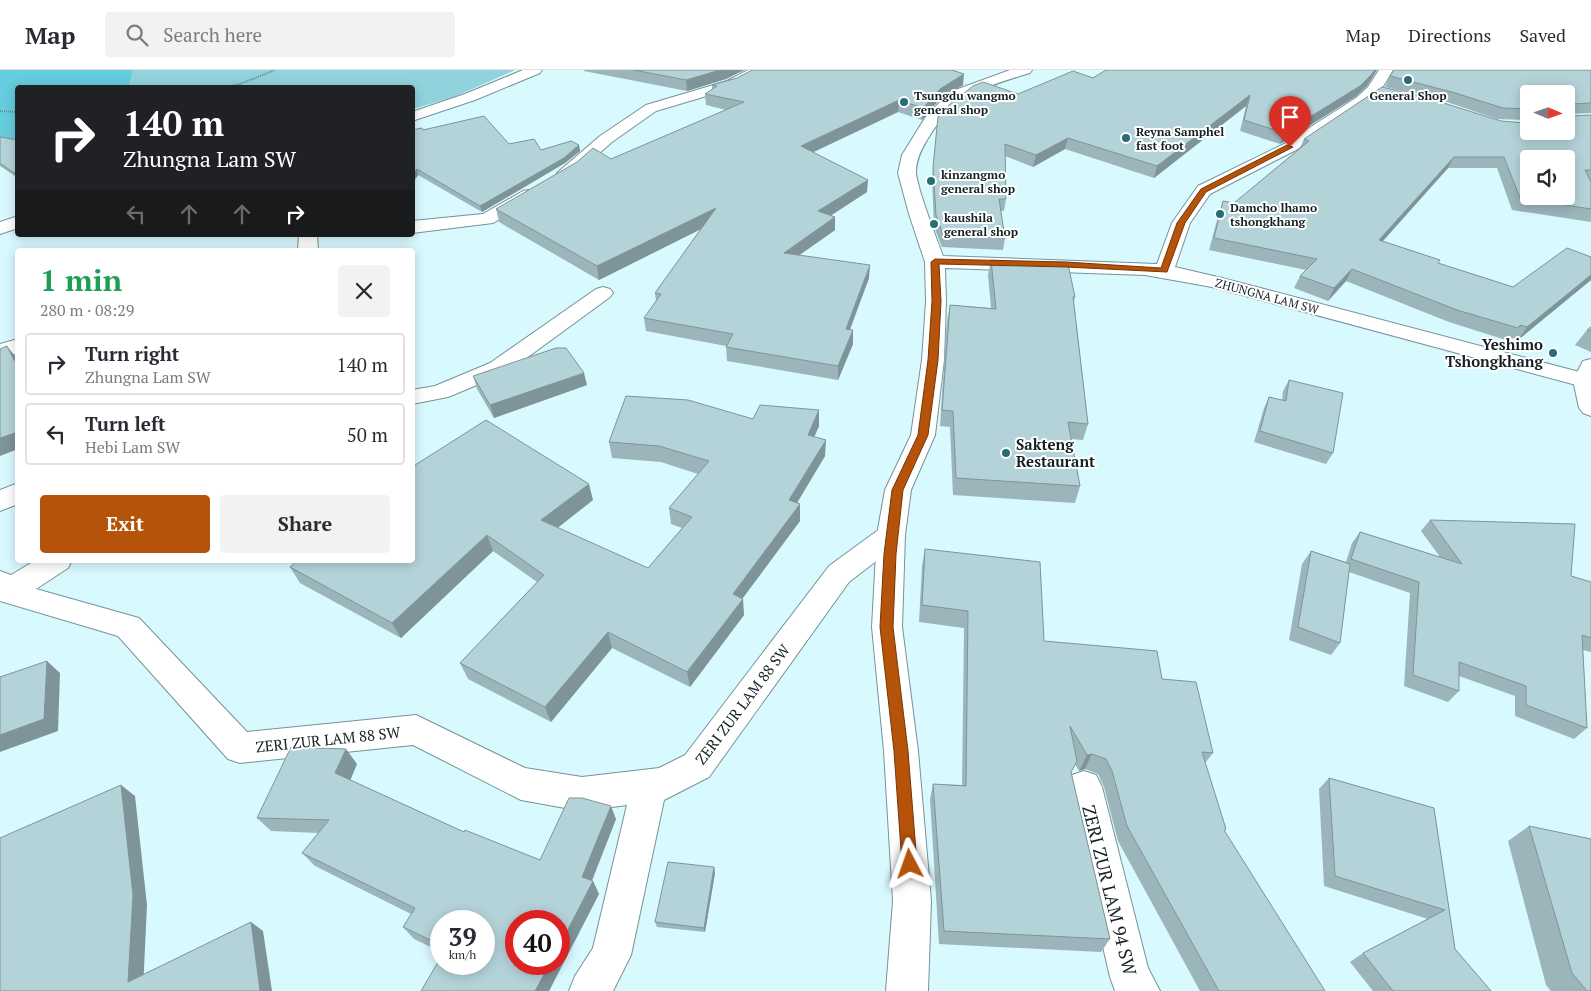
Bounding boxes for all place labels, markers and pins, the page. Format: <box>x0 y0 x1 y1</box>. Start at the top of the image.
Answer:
marker: General Shop <box>1402 74 1414 86</box>
place label: Tsungdu wangmo general shop <box>914 88 1016 117</box>
place label: General Shop <box>1369 88 1447 103</box>
marker: Tsungdu wangmo general shop <box>898 96 910 108</box>
pin <box>1269 96 1311 147</box>
place label: Reyna Samphel fast foot <box>1136 124 1224 153</box>
marker: Reyna Samphel fast foot <box>1120 132 1132 144</box>
place label: kinzangmo general shop <box>941 167 1015 196</box>
marker: kinzangmo general shop <box>925 175 937 187</box>
place label: Damcho lhamo tshongkhang <box>1230 200 1317 229</box>
marker: Damcho lhamo tshongkhang <box>1214 208 1226 220</box>
place label: kaushila general shop <box>944 210 1018 239</box>
marker: kaushila general shop <box>928 218 940 230</box>
place label: Yeshimo Tshongkhang <box>1445 334 1544 371</box>
marker: Yeshimo Tshongkhang <box>1547 347 1559 359</box>
place label: Sakteng Restaurant <box>1016 434 1095 471</box>
marker: Sakteng Restaurant <box>1000 447 1012 459</box>

